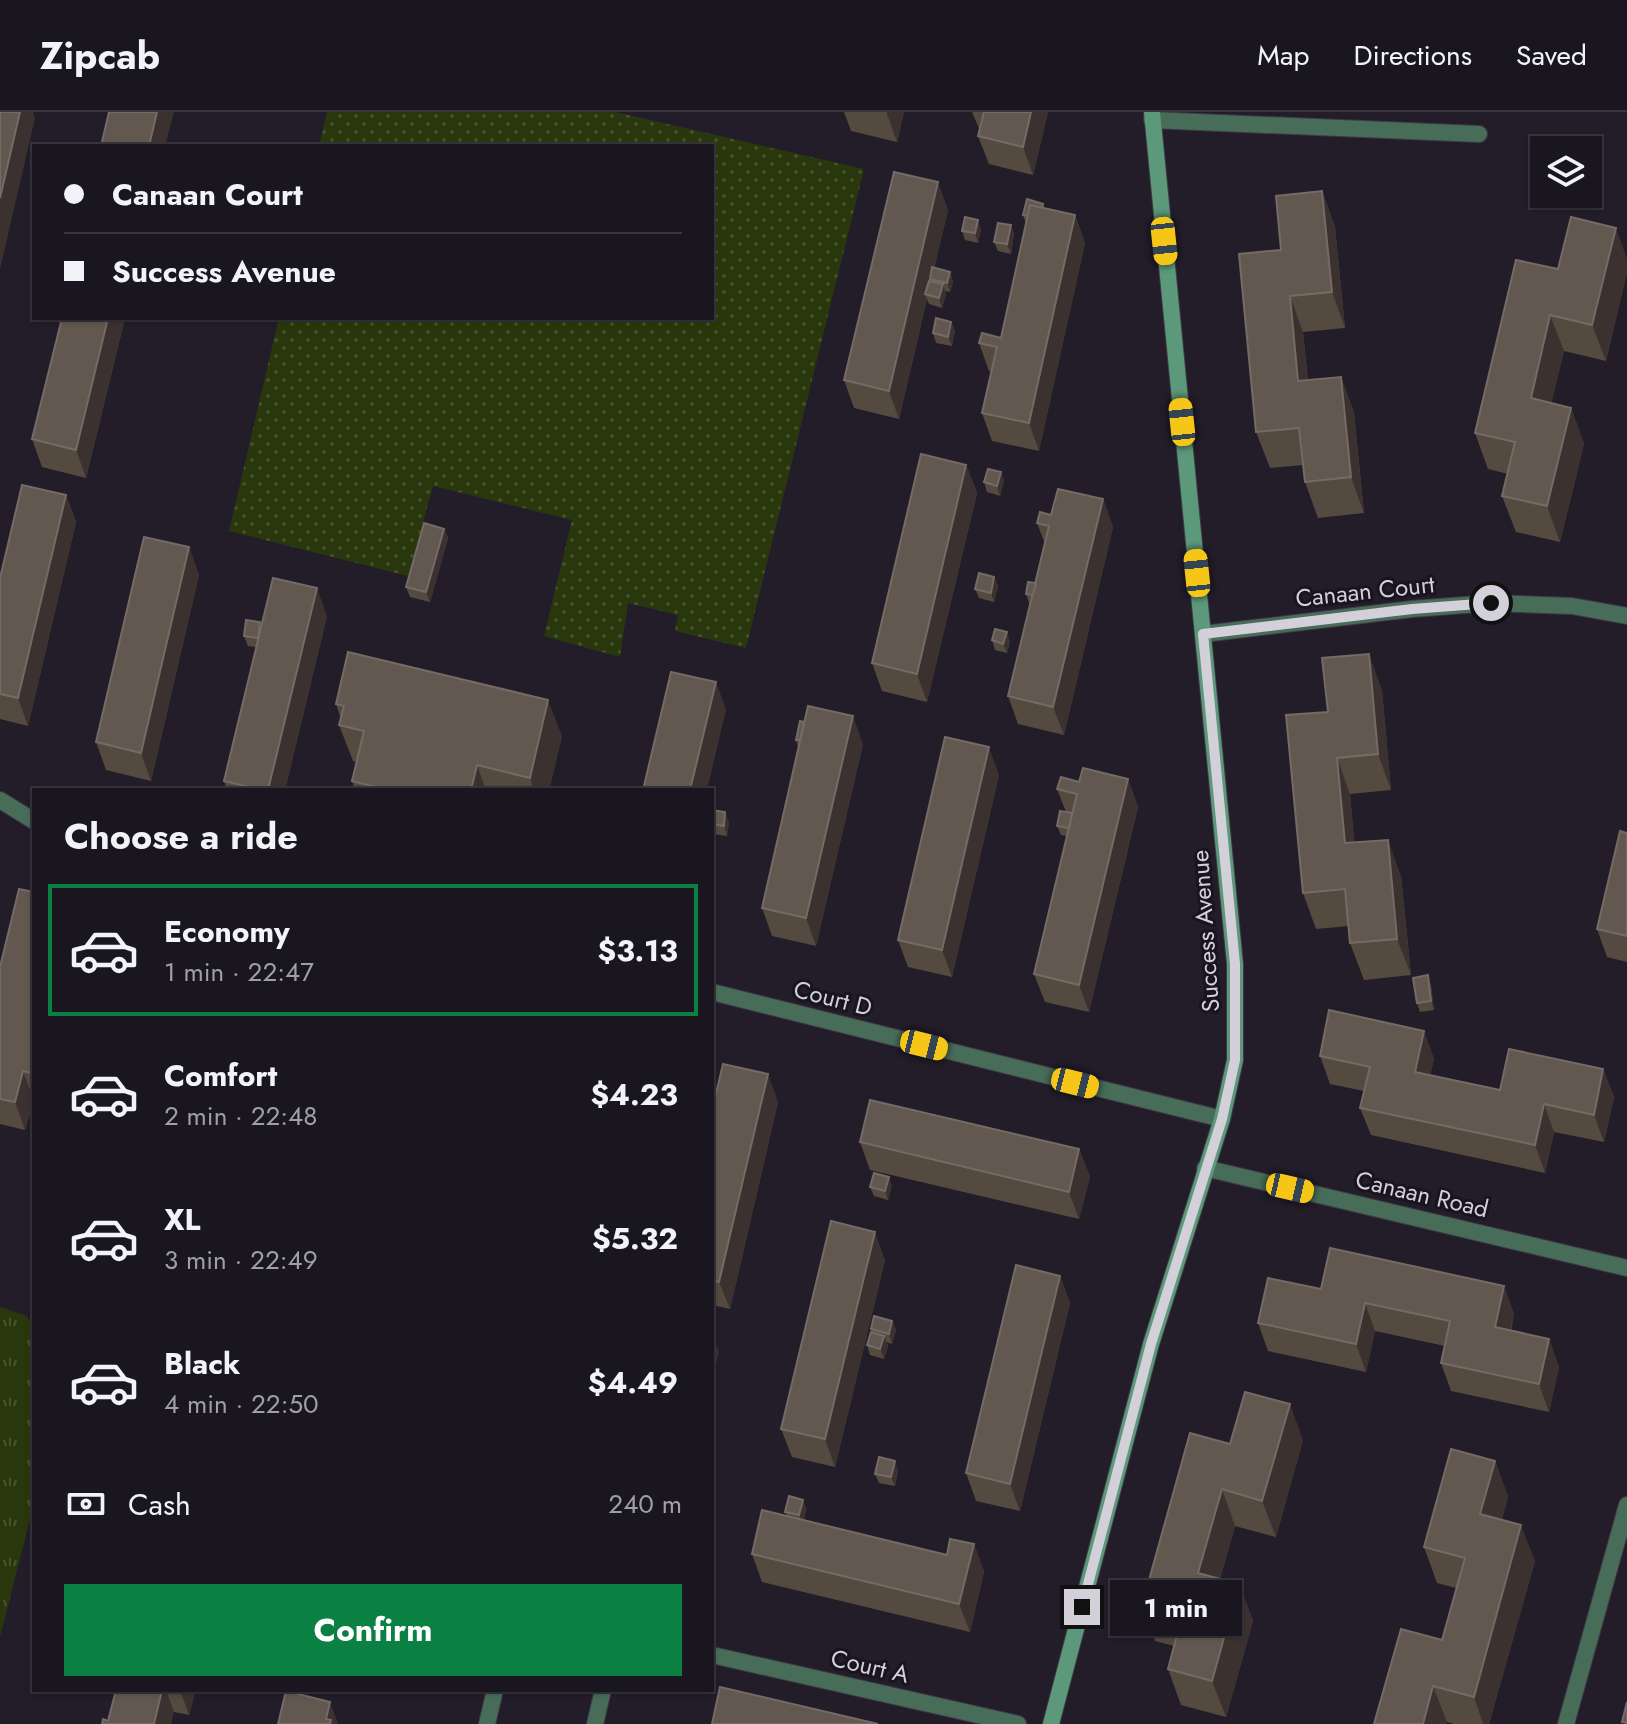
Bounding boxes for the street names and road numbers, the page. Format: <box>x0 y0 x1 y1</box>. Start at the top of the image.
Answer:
street label: Canaan Court <box>1294 566 1436 616</box>
street label: Success Avenue <box>1182 849 1228 1013</box>
street label: Court D <box>790 971 876 1025</box>
street label: Canaan Road <box>1352 1162 1492 1226</box>
street label: Court A <box>827 1640 913 1692</box>

